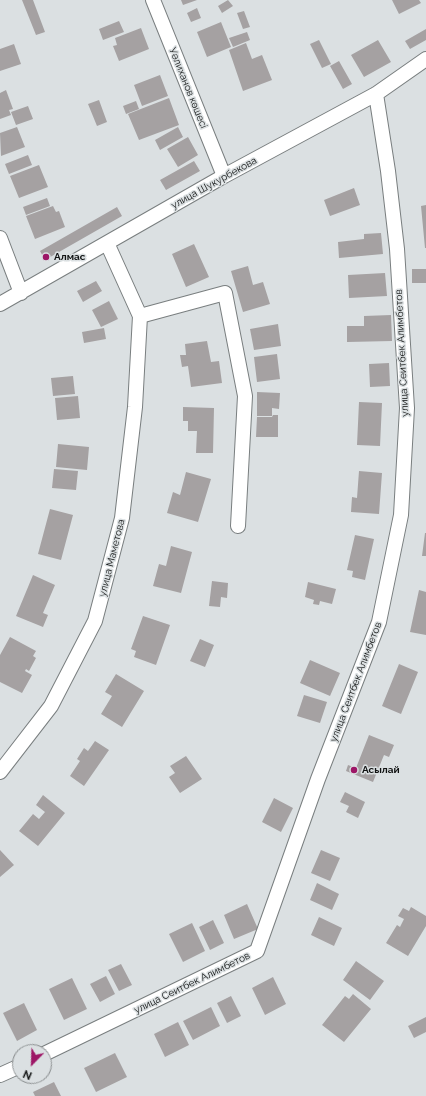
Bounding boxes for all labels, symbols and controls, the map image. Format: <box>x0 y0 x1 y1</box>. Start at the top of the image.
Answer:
street label: Уәлиханов көшесі <box>166 46 210 130</box>
street label: улица Шукурбекова <box>169 154 259 212</box>
place label: Алмас <box>54 251 85 263</box>
marker: Алмас <box>41 252 51 262</box>
street label: улица Сеитбек Алимбетов <box>393 289 411 417</box>
street label: улица Маметова <box>97 518 127 598</box>
street label: улица Сеитбек Алимбетов <box>328 620 384 744</box>
place label: Асылай <box>362 764 400 776</box>
marker: Асылай <box>349 765 359 775</box>
street label: улица Сеитбек Алимбетов <box>132 950 252 1016</box>
north arrow <box>12 1044 52 1084</box>
text: N <box>21 1067 34 1082</box>

